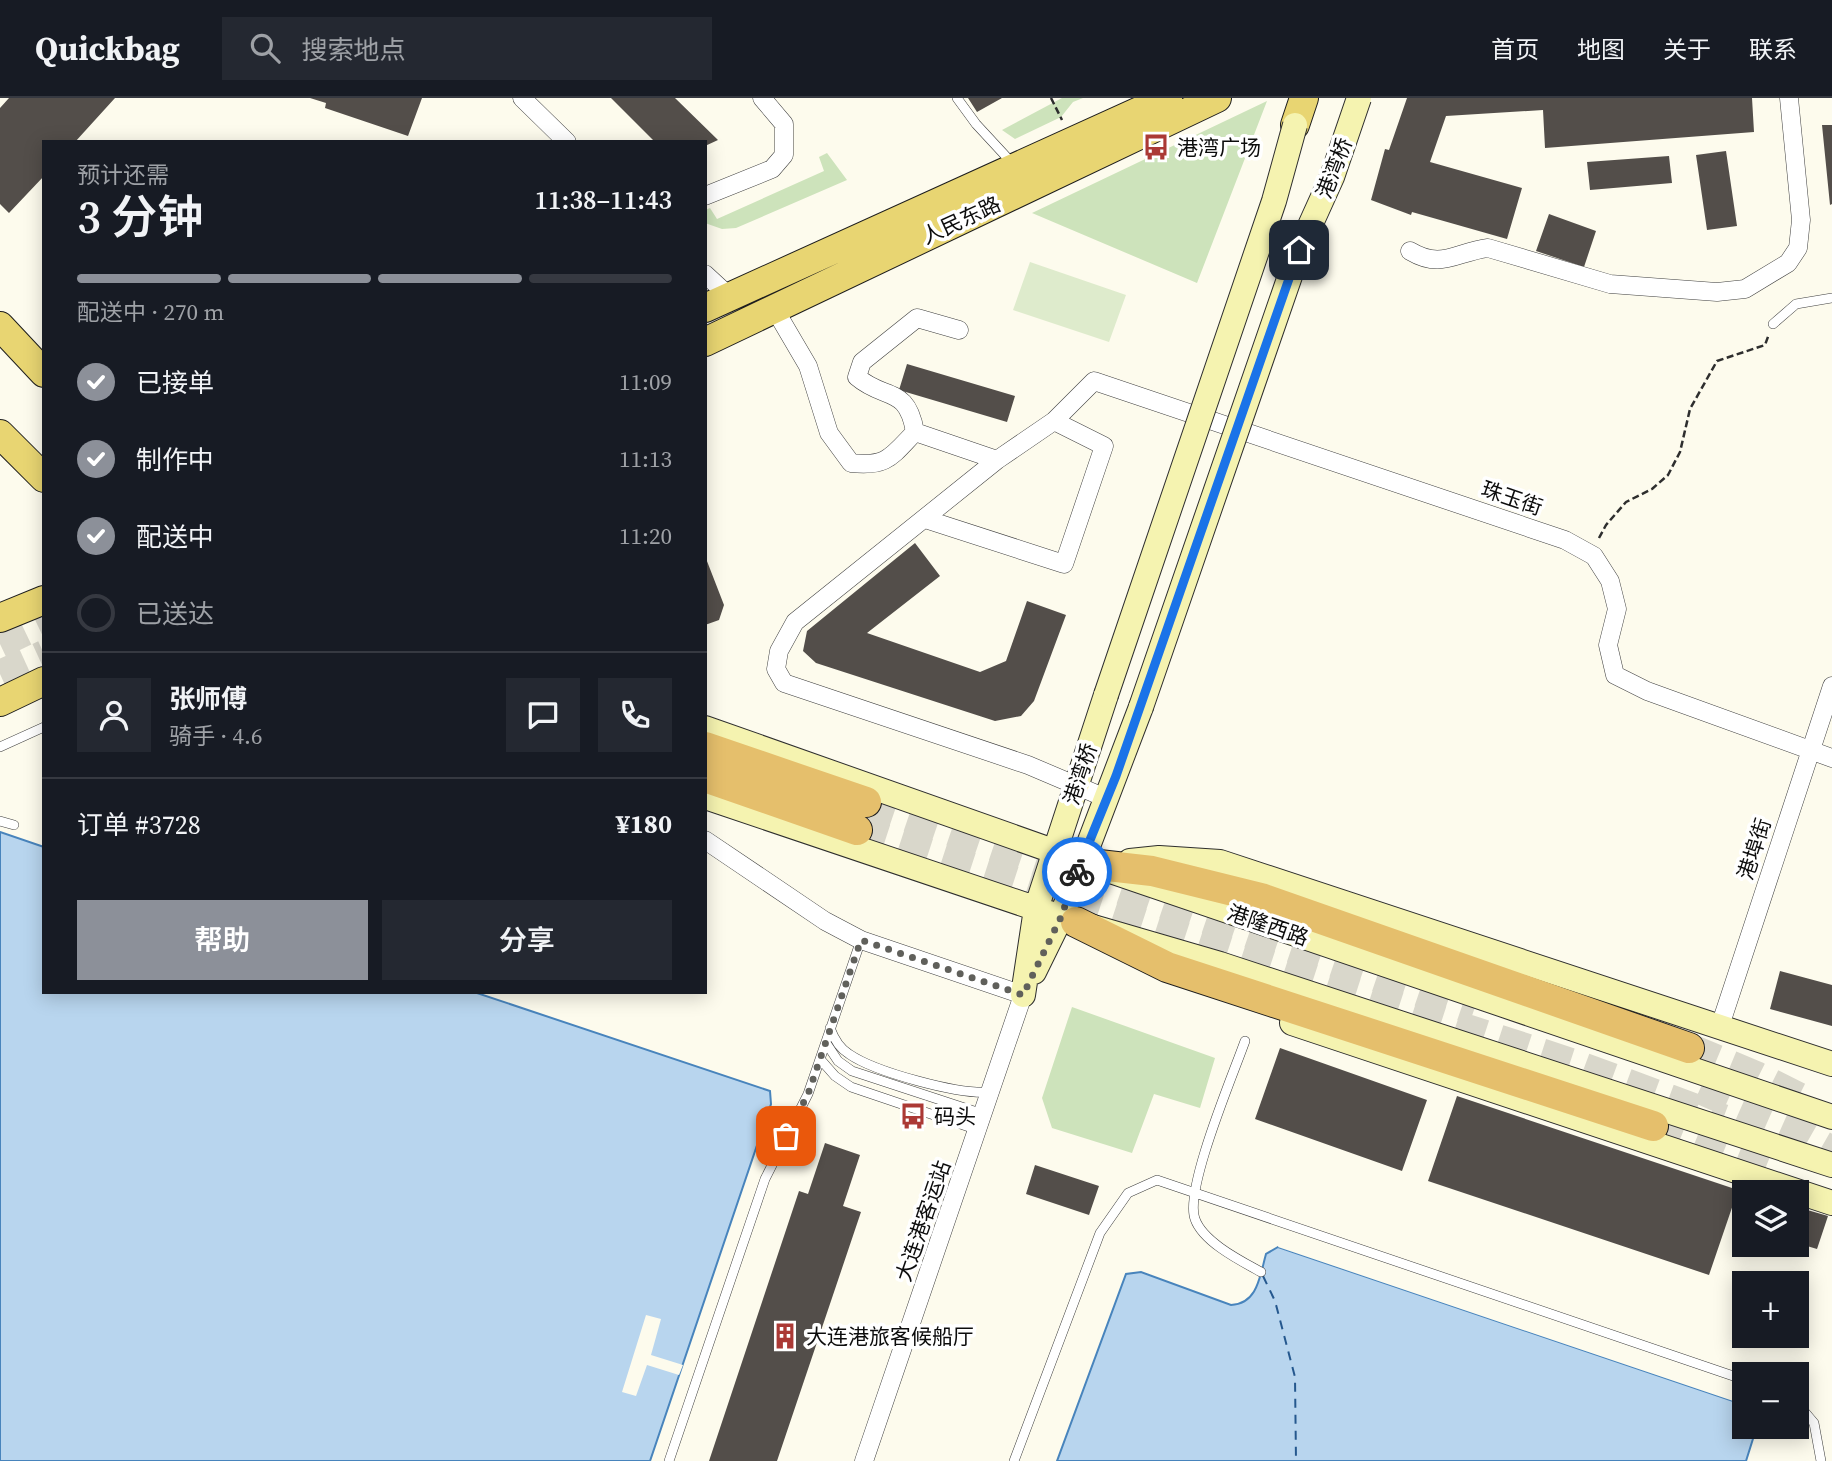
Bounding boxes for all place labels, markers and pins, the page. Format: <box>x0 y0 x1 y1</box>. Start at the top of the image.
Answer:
bus stop icon: 港湾广场 <box>1141 132 1171 162</box>
place label: 港湾广场 <box>1177 133 1261 162</box>
pin <box>1269 220 1329 280</box>
bus stop icon: 码头 <box>898 1101 928 1131</box>
place label: 码头 <box>934 1102 976 1131</box>
pin <box>756 1106 816 1166</box>
building icon: 大连港旅客候船厅 <box>770 1321 800 1351</box>
place label: 大连港旅客候船厅 <box>806 1322 974 1351</box>

